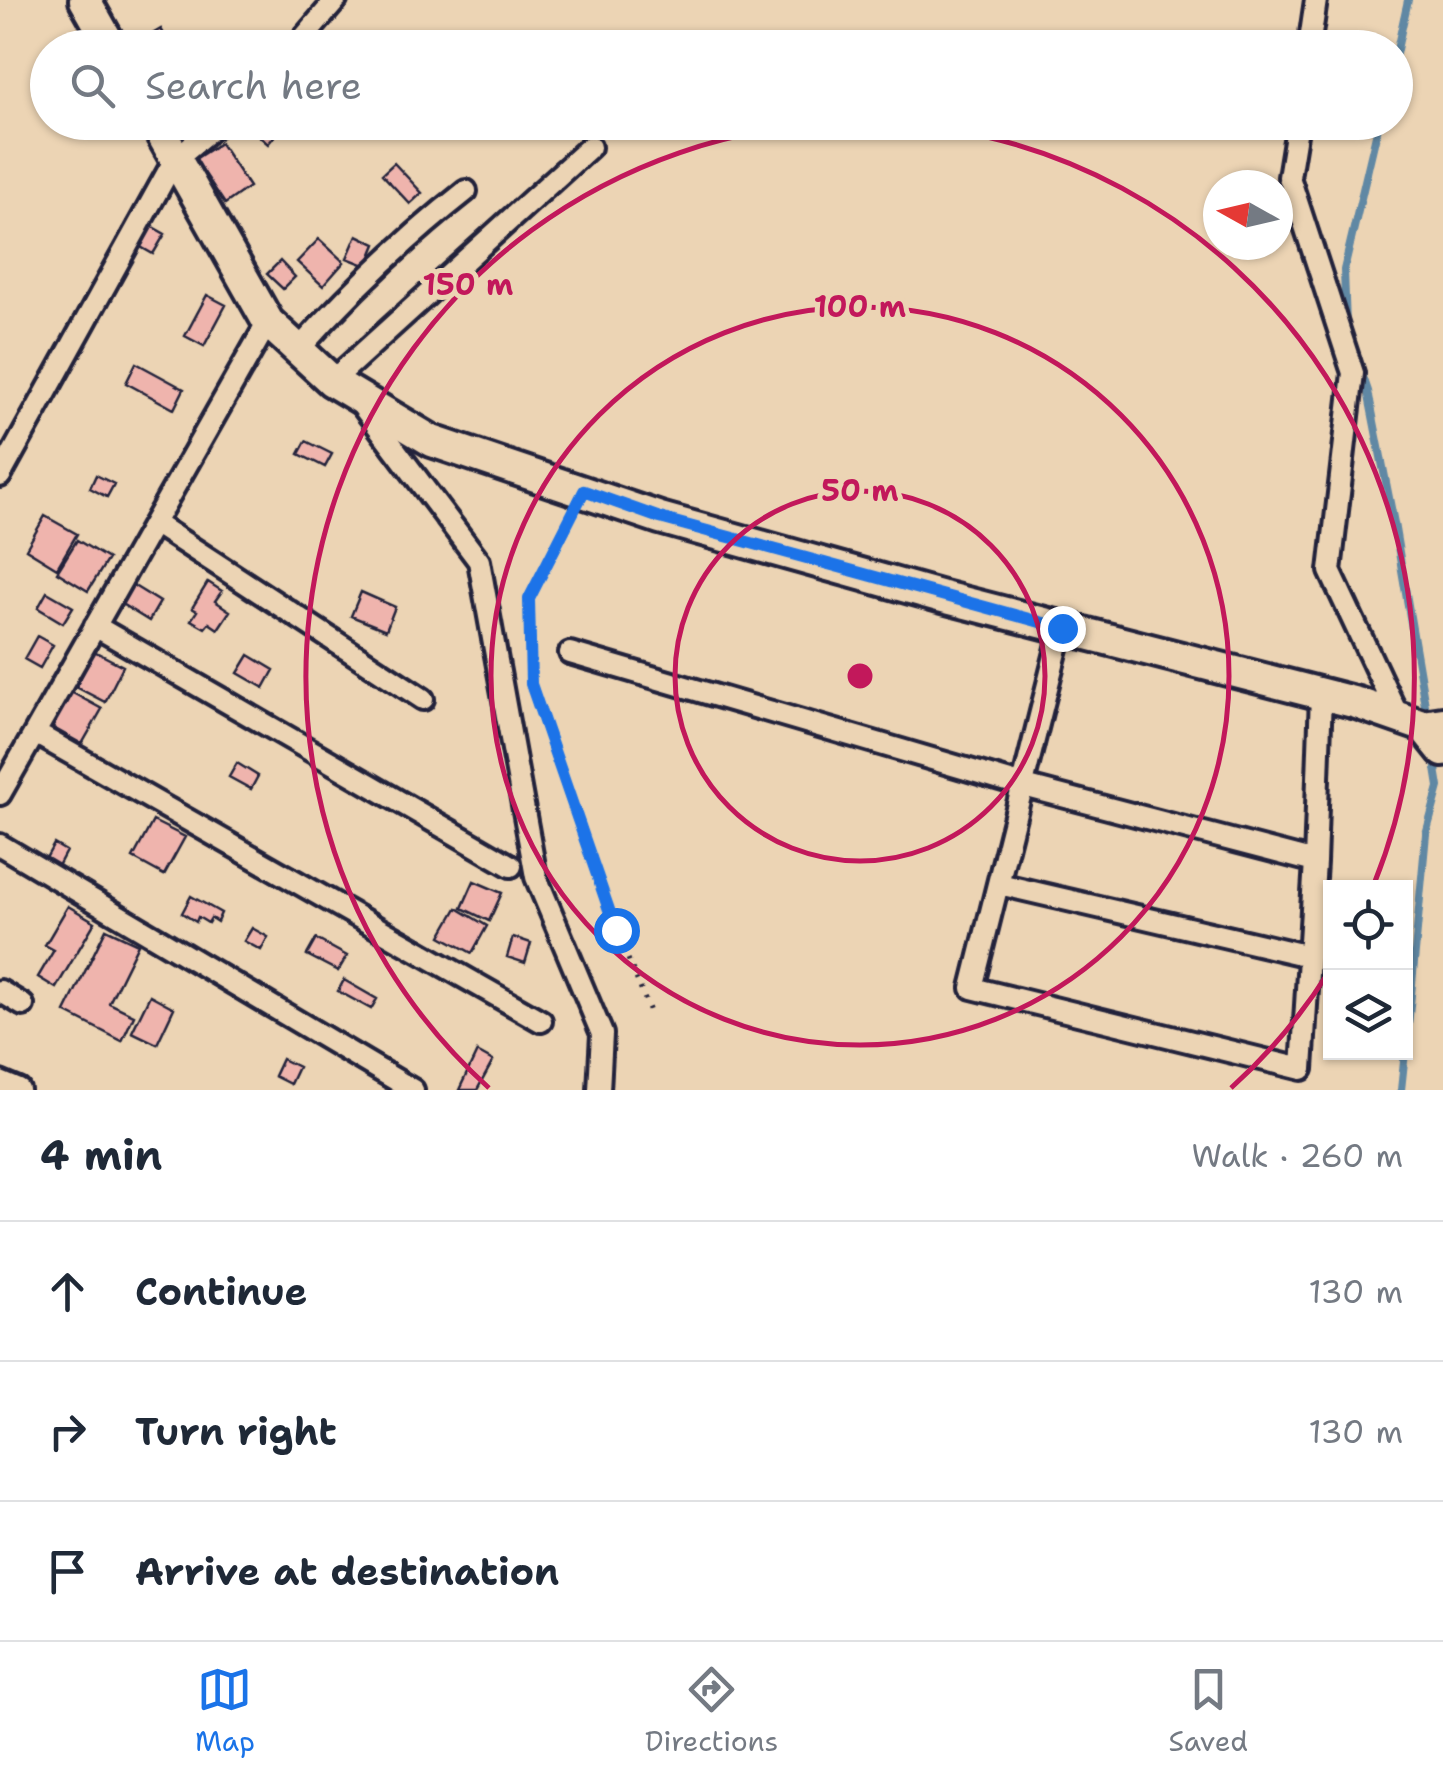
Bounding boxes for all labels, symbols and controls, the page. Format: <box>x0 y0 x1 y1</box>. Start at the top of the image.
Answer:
search box <box>30 30 1413 140</box>
icon: search <box>65 58 120 113</box>
text: Search here <box>145 60 362 111</box>
north arrow <box>1203 170 1293 260</box>
text: 150 m <box>423 264 513 305</box>
text: 100 m <box>814 286 906 327</box>
text: 50 m <box>821 470 899 511</box>
route end <box>1040 606 1086 652</box>
centre of rings <box>842 658 878 694</box>
map controls <box>1323 880 1413 1060</box>
button: locate <box>1323 880 1413 970</box>
route start <box>594 908 640 954</box>
button: layers <box>1323 970 1413 1060</box>
text: 4 min <box>40 1127 162 1183</box>
text: Walk · 260 m <box>1191 1134 1403 1177</box>
icon: ahead <box>40 1264 95 1319</box>
text: Continue <box>135 1266 307 1317</box>
text: 130 m <box>1308 1270 1403 1313</box>
icon: right <box>40 1404 95 1459</box>
text: Turn right <box>135 1406 337 1457</box>
text: 130 m <box>1308 1410 1403 1453</box>
icon: arrive <box>40 1544 95 1599</box>
text: Arrive at destination <box>135 1546 559 1597</box>
tab: Map <box>195 1662 255 1760</box>
tab: Directions <box>645 1662 778 1760</box>
tab: Saved <box>1168 1662 1248 1760</box>

